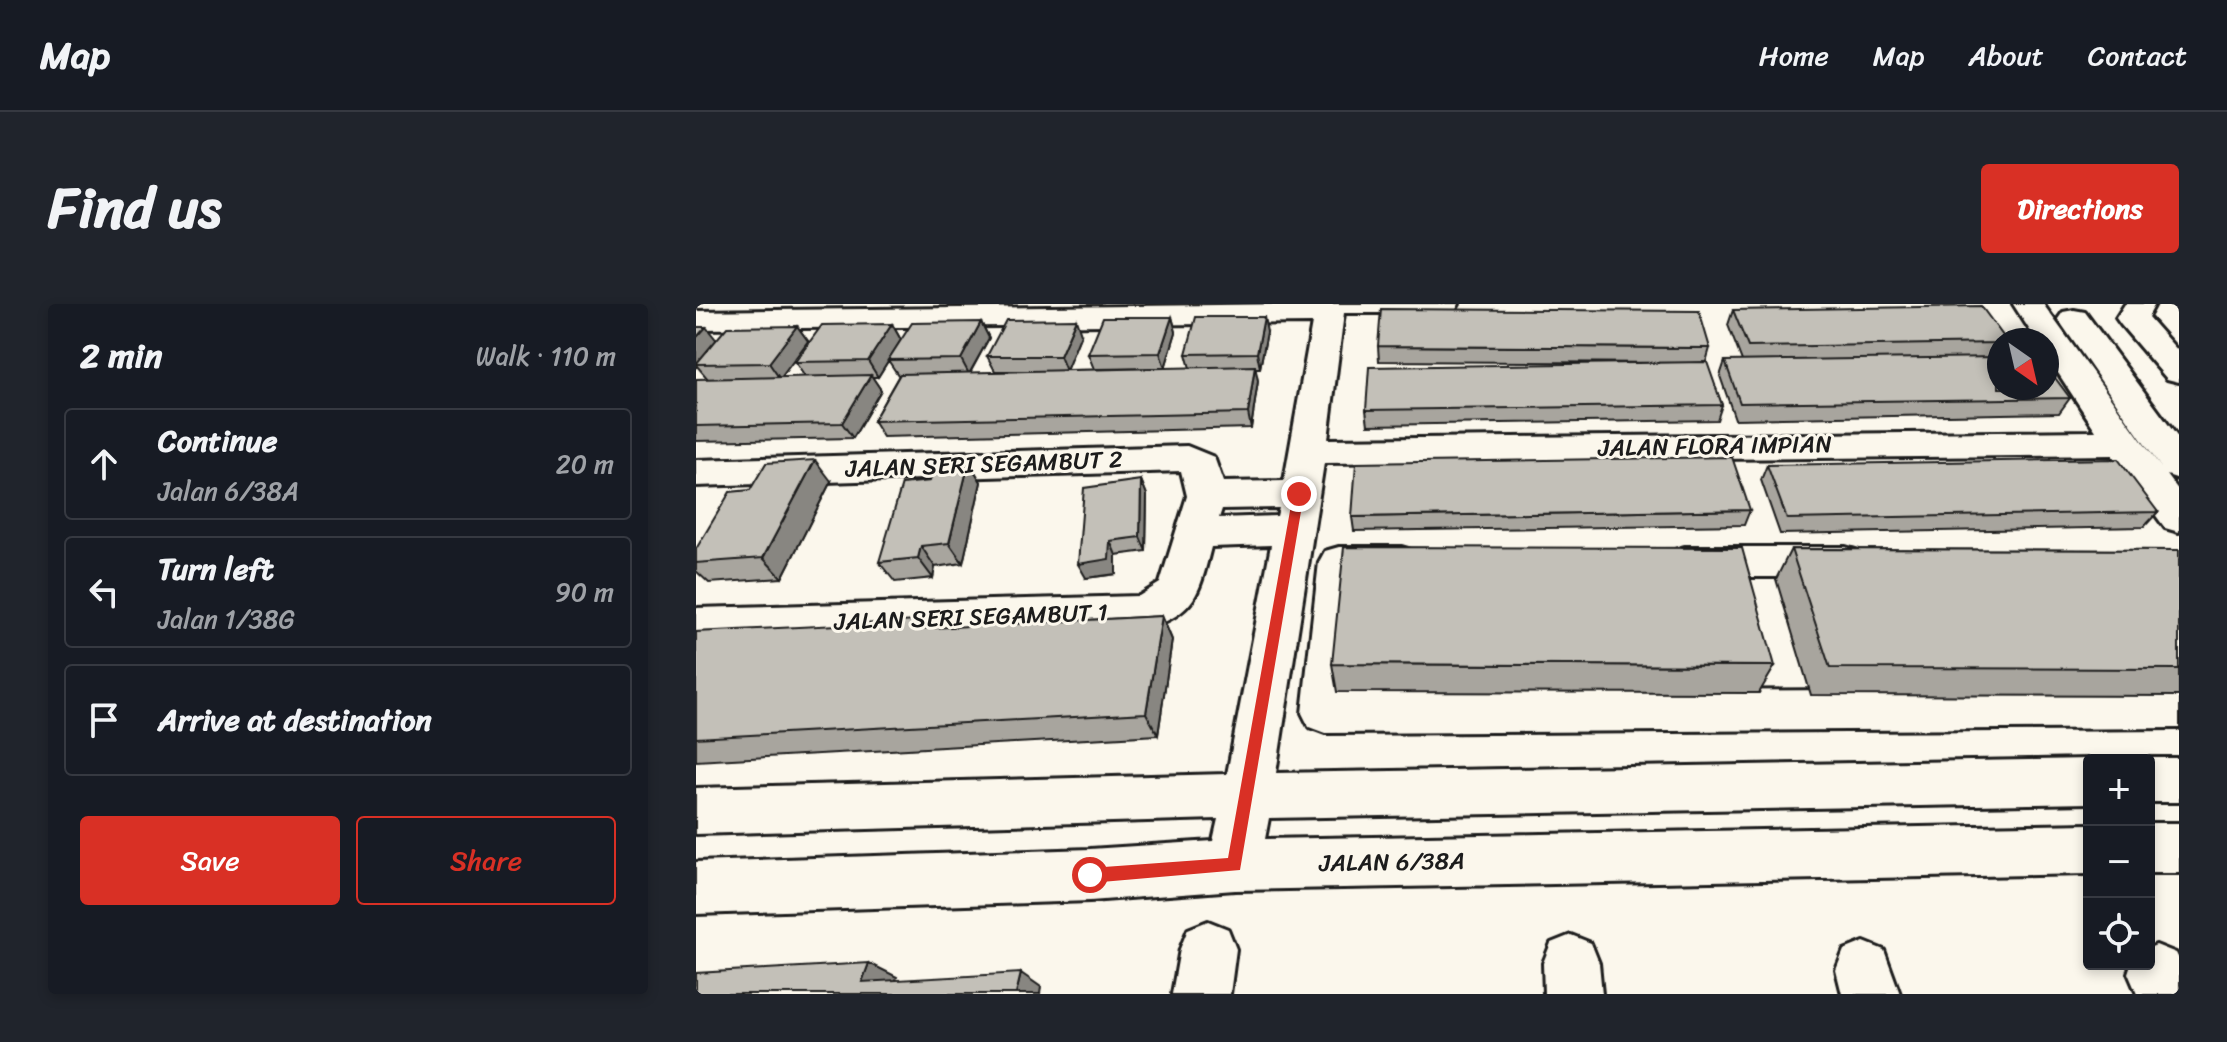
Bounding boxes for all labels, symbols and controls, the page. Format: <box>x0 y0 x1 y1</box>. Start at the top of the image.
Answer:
text: Map <box>40 22 110 89</box>
text: Home <box>1759 31 1829 80</box>
text: Map <box>1873 31 1924 80</box>
text: About <box>1968 31 2044 80</box>
text: Contact <box>2088 31 2187 80</box>
text: Find us <box>48 159 221 258</box>
button: Directions <box>1981 164 2179 253</box>
text: 2 min <box>80 326 162 386</box>
north arrow <box>1987 328 2059 400</box>
text: Walk · 110 m <box>476 333 616 379</box>
text: Continue <box>158 414 277 468</box>
street label: JALAN FLORA IMPIAN <box>1597 423 1832 469</box>
street label: JALAN SERI SEGAMBUT 2 <box>844 438 1124 490</box>
text: 20 m <box>556 441 614 487</box>
icon: ahead <box>82 442 126 486</box>
text: Jalan 6/38A <box>158 468 299 514</box>
route end <box>1281 476 1317 512</box>
text: Turn left <box>158 542 274 596</box>
text: 90 m <box>555 569 614 615</box>
icon: left <box>82 570 126 614</box>
street label: JALAN SERI SEGAMBUT 1 <box>832 591 1109 643</box>
text: Jalan 1/38G <box>158 596 295 642</box>
text: Arrive at destination <box>158 693 432 747</box>
icon: arrive <box>82 698 126 742</box>
map controls <box>2083 754 2155 970</box>
button: + <box>2083 754 2155 826</box>
button: Save <box>80 816 340 905</box>
button: Share <box>356 816 616 905</box>
button: − <box>2083 826 2155 898</box>
street label: JALAN 6/38A <box>1318 840 1465 884</box>
route start <box>1072 857 1108 893</box>
button: locate <box>2083 898 2155 970</box>

